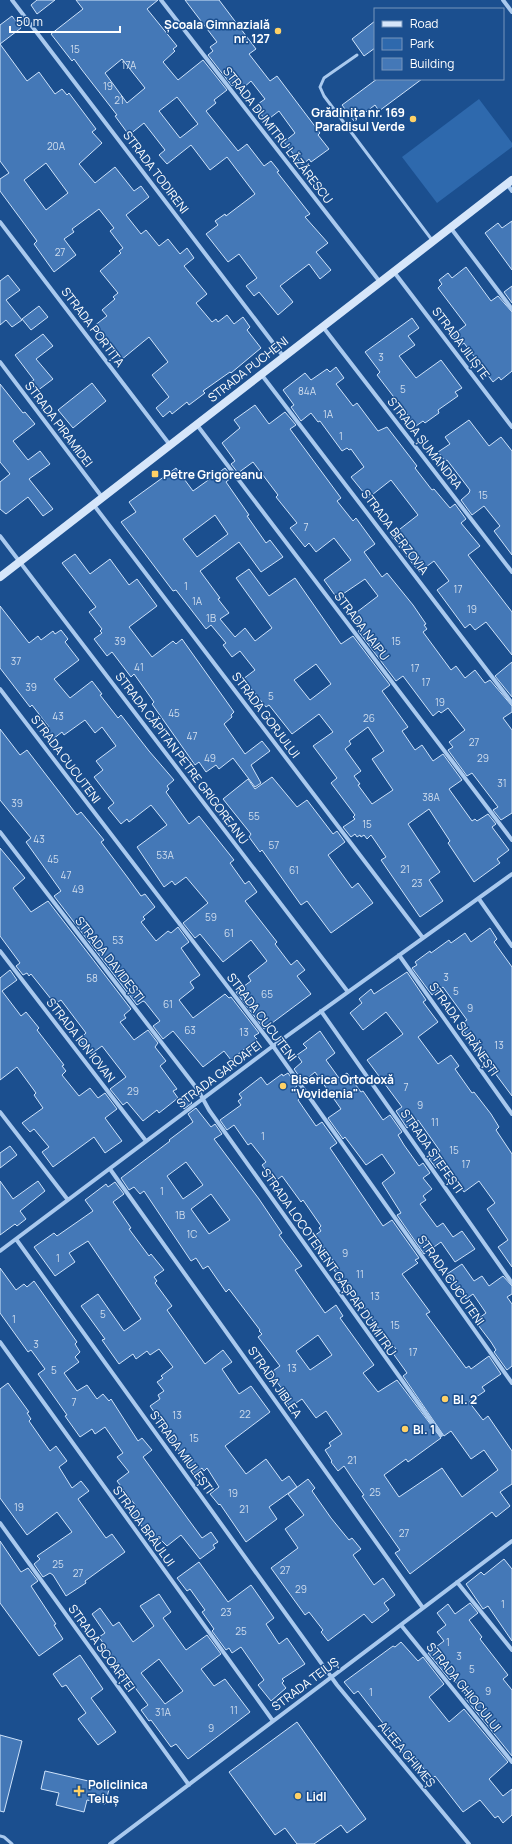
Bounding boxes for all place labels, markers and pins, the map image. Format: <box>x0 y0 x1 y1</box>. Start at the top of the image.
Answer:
place label: Școala Gimnazială nr. 127 <box>164 16 270 47</box>
marker: Școala Gimnazială nr. 127 <box>273 26 283 36</box>
place label: Grădinița nr. 169 Paradisul Verde <box>311 104 405 135</box>
marker: Grădinița nr. 169 Paradisul Verde <box>408 114 418 124</box>
place label: Petre Grigoreanu <box>163 466 263 483</box>
marker: Petre Grigoreanu <box>150 469 160 479</box>
place label: Biserica Ortodoxă "Vovidenia" <box>291 1071 394 1102</box>
marker: Biserica Ortodoxă "Vovidenia" <box>278 1081 288 1091</box>
place label: Bl. 2 <box>453 1391 477 1408</box>
marker: Bl. 2 <box>440 1394 450 1404</box>
place label: Bl. 1 <box>413 1421 435 1438</box>
marker: Bl. 1 <box>400 1424 410 1434</box>
place label: Policlinica Teiuș <box>88 1776 148 1807</box>
marker: Policlinica Teiuș <box>73 1785 85 1797</box>
place label: Lidl <box>306 1788 327 1805</box>
marker: Lidl <box>293 1791 303 1801</box>

